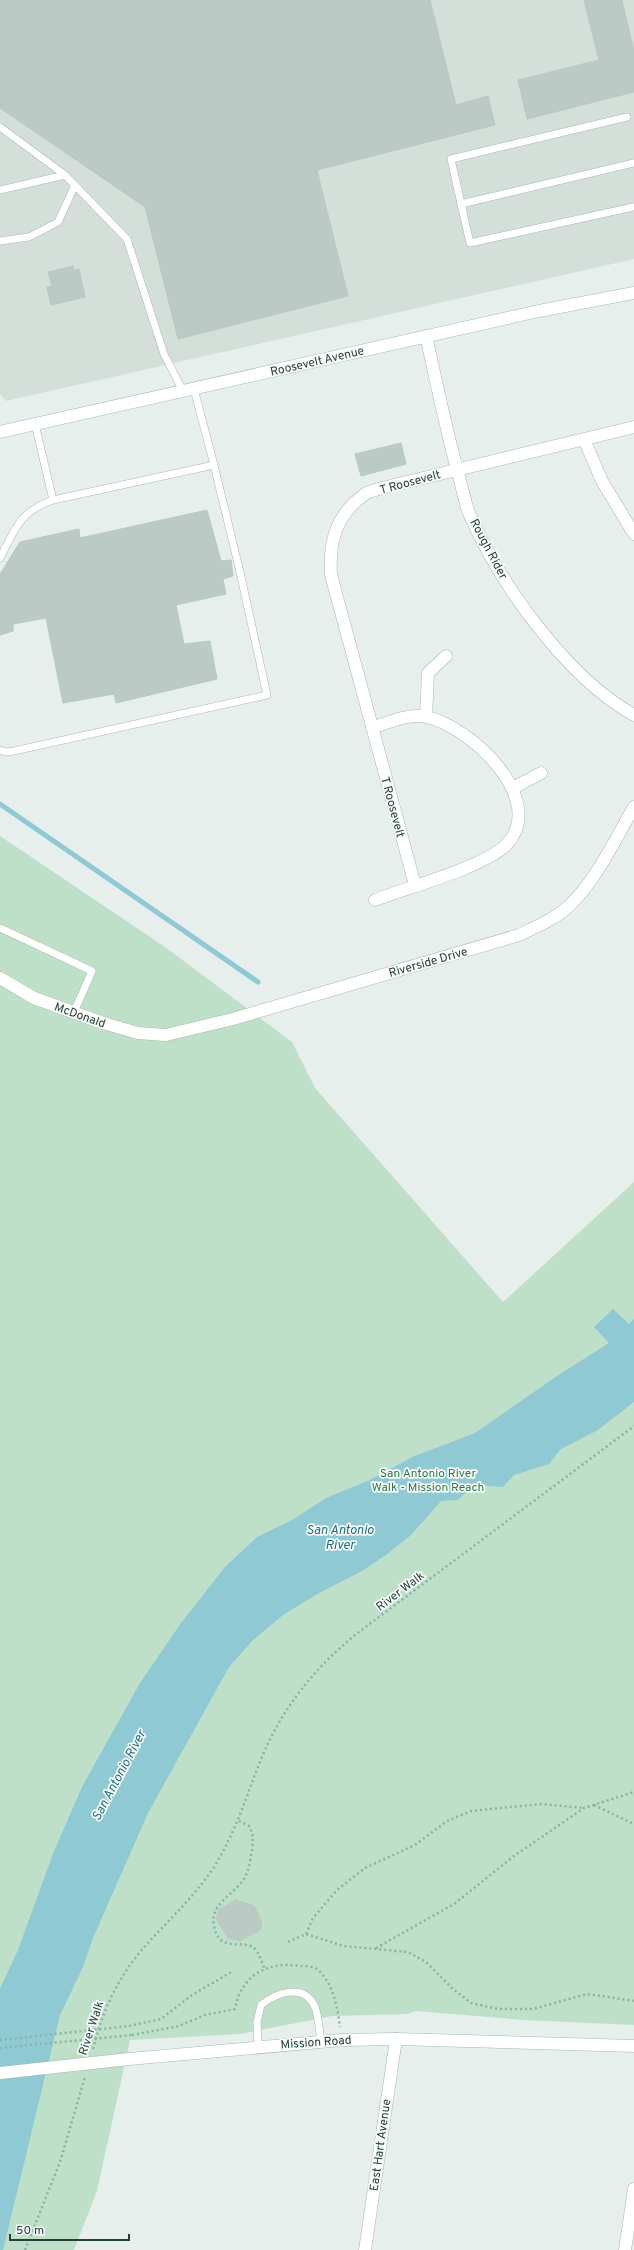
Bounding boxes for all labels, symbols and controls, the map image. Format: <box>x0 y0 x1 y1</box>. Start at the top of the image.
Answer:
street label: Roosevelt Avenue <box>269 343 366 381</box>
street label: T Roosevelt <box>378 467 442 499</box>
street label: Rough Rider <box>465 516 511 583</box>
street label: T Roosevelt <box>376 775 408 839</box>
street label: Riverside Drive <box>387 944 470 982</box>
street label: McDonald <box>52 999 107 1033</box>
park label: San Antonio River Walk - Mission Reach <box>372 1466 484 1496</box>
water label: San Antonio River <box>306 1523 374 1554</box>
street label: River Walk <box>373 1568 428 1615</box>
water label: San Antonio River <box>89 1727 151 1824</box>
street label: River Walk <box>76 1999 108 2058</box>
street label: Mission Road <box>280 2033 352 2053</box>
street label: East Hart Avenue <box>367 2098 395 2192</box>
scale bar <box>10 2216 129 2242</box>
text: 50 m <box>16 2223 44 2239</box>

